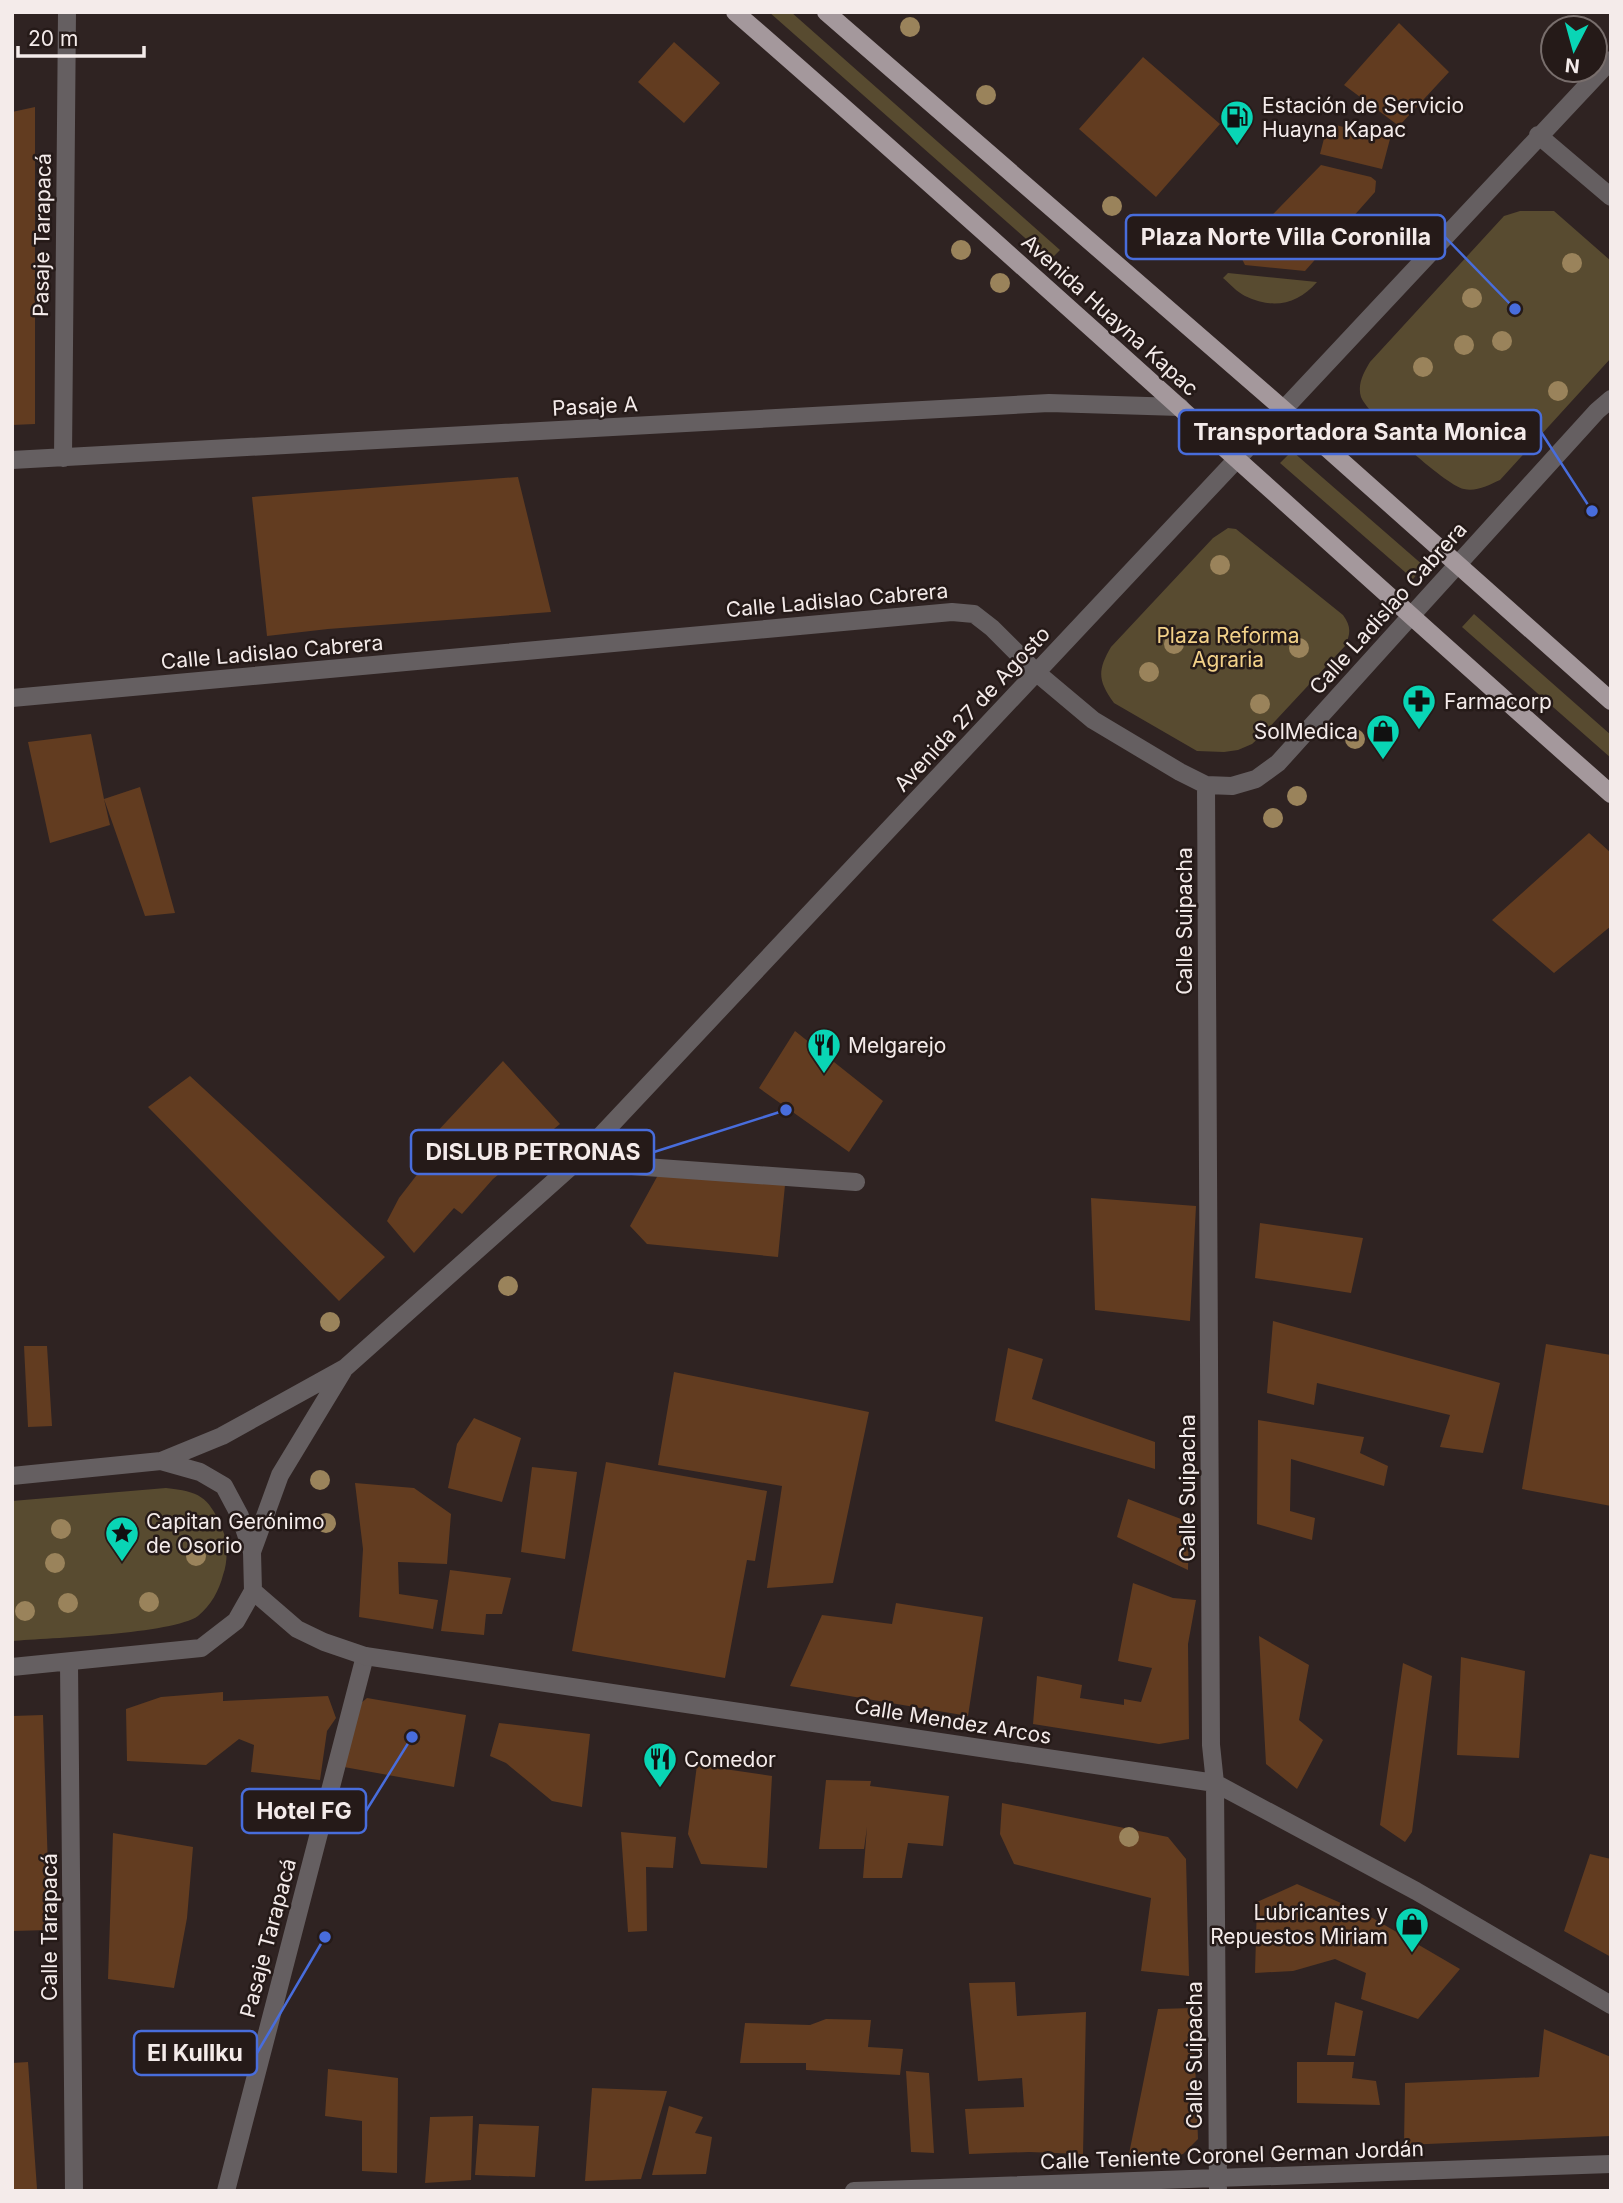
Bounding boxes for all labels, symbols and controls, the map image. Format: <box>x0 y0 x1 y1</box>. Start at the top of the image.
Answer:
scale bar <box>18 14 144 58</box>
north arrow <box>1539 14 1609 84</box>
text: 20 m <box>28 26 78 51</box>
text: N <box>1564 53 1581 78</box>
place label: Estación de Servicio Huayna Kapac <box>1262 93 1464 142</box>
fuel station icon: Estación de Servicio Huayna Kapac <box>1218 98 1256 147</box>
street label: Pasaje Tarapacá <box>28 153 56 317</box>
callout: Plaza Norte Villa Coronilla <box>1126 215 1445 259</box>
text: Plaza Norte Villa Coronilla <box>1141 223 1431 251</box>
street label: Avenida Huayna Kapac <box>1017 229 1203 401</box>
street label: Pasaje A <box>551 391 639 421</box>
callout: Transportadora Santa Monica <box>1179 410 1541 454</box>
text: Transportadora Santa Monica <box>1193 418 1527 446</box>
street label: Calle Ladislao Cabrera <box>1304 517 1472 699</box>
street label: Calle Ladislao Cabrera <box>725 578 949 622</box>
street label: Avenida 27 de Agosto <box>889 621 1055 797</box>
park label: Plaza Reforma Agraria <box>1156 623 1300 672</box>
street label: Calle Ladislao Cabrera <box>160 630 384 674</box>
pharmacy icon: Farmacorp <box>1400 682 1438 731</box>
place label: Farmacorp <box>1444 689 1552 714</box>
shop icon: SolMedica <box>1364 712 1402 761</box>
place label: SolMedica <box>1254 719 1358 744</box>
street label: Calle Suipacha <box>1172 847 1197 995</box>
restaurant icon: Melgarejo <box>805 1026 843 1075</box>
place label: Melgarejo <box>848 1033 946 1058</box>
callout: DISLUB PETRONAS <box>411 1130 654 1174</box>
text: DISLUB PETRONAS <box>425 1138 641 1166</box>
street label: Calle Suipacha <box>1175 1414 1200 1562</box>
place label: Capitan Gerónimo de Osorio <box>146 1509 325 1558</box>
place icon: Capitan Gerónimo de Osorio <box>103 1514 141 1563</box>
street label: Calle Mendez Arcos <box>853 1693 1053 1749</box>
restaurant icon: Comedor <box>641 1740 679 1789</box>
place label: Comedor <box>684 1747 776 1772</box>
callout: Hotel FG <box>242 1789 366 1833</box>
text: Hotel FG <box>256 1797 352 1825</box>
street label: Calle Tarapacá <box>37 1853 62 2001</box>
street label: Pasaje Tarapacá <box>235 1856 301 2020</box>
place label: Lubricantes y Repuestos Miriam <box>1210 1900 1388 1949</box>
shop icon: Lubricantes y Repuestos Miriam <box>1393 1905 1431 1954</box>
street label: Calle Suipacha <box>1182 1981 1207 2129</box>
callout: El Kullku <box>134 2031 257 2075</box>
text: El Kullku <box>147 2039 243 2067</box>
street label: Calle Teniente Coronel German Jordán <box>1040 2136 1424 2174</box>

